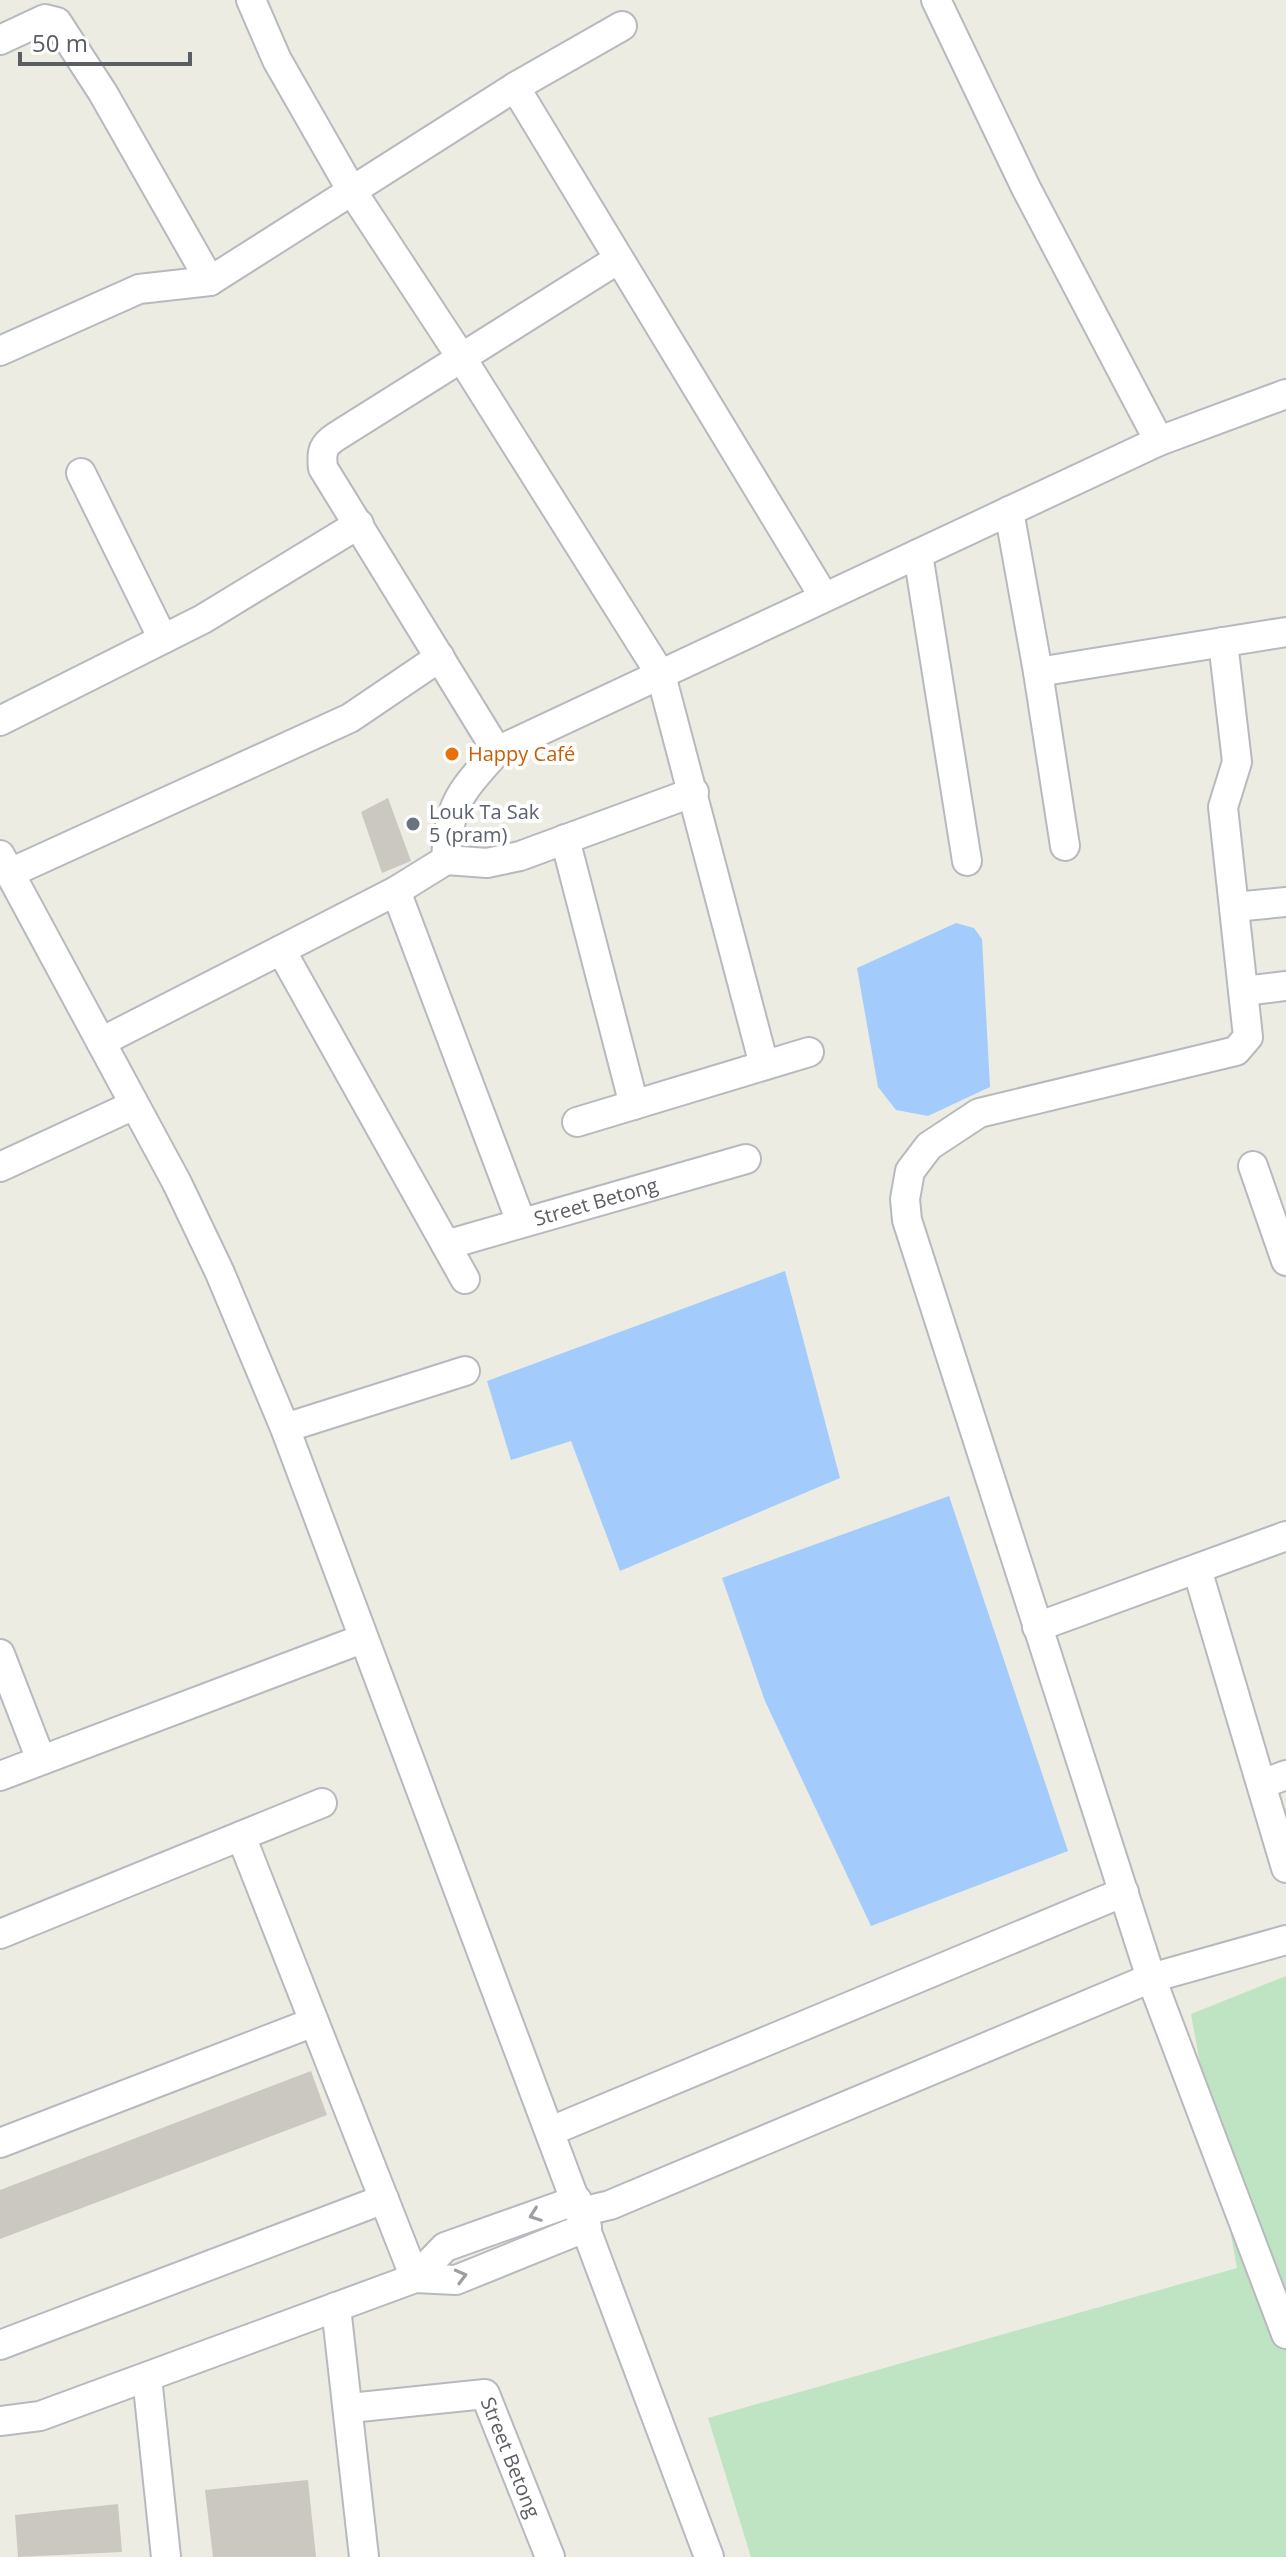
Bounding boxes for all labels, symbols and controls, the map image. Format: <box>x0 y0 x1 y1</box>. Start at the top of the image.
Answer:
scale bar <box>20 16 190 66</box>
text: 50 m <box>32 26 88 59</box>
place label: Happy Café <box>468 740 575 767</box>
marker: Happy Café <box>443 745 461 763</box>
place label: Louk Ta Sak 5 (pram) <box>429 798 540 848</box>
marker: Louk Ta Sak 5 (pram) <box>404 815 422 833</box>
street label: Street Betong <box>531 1171 661 1232</box>
one-way arrow <box>529 2205 543 2221</box>
one-way arrow <box>454 2269 468 2285</box>
street label: Street Betong <box>475 2393 547 2522</box>

